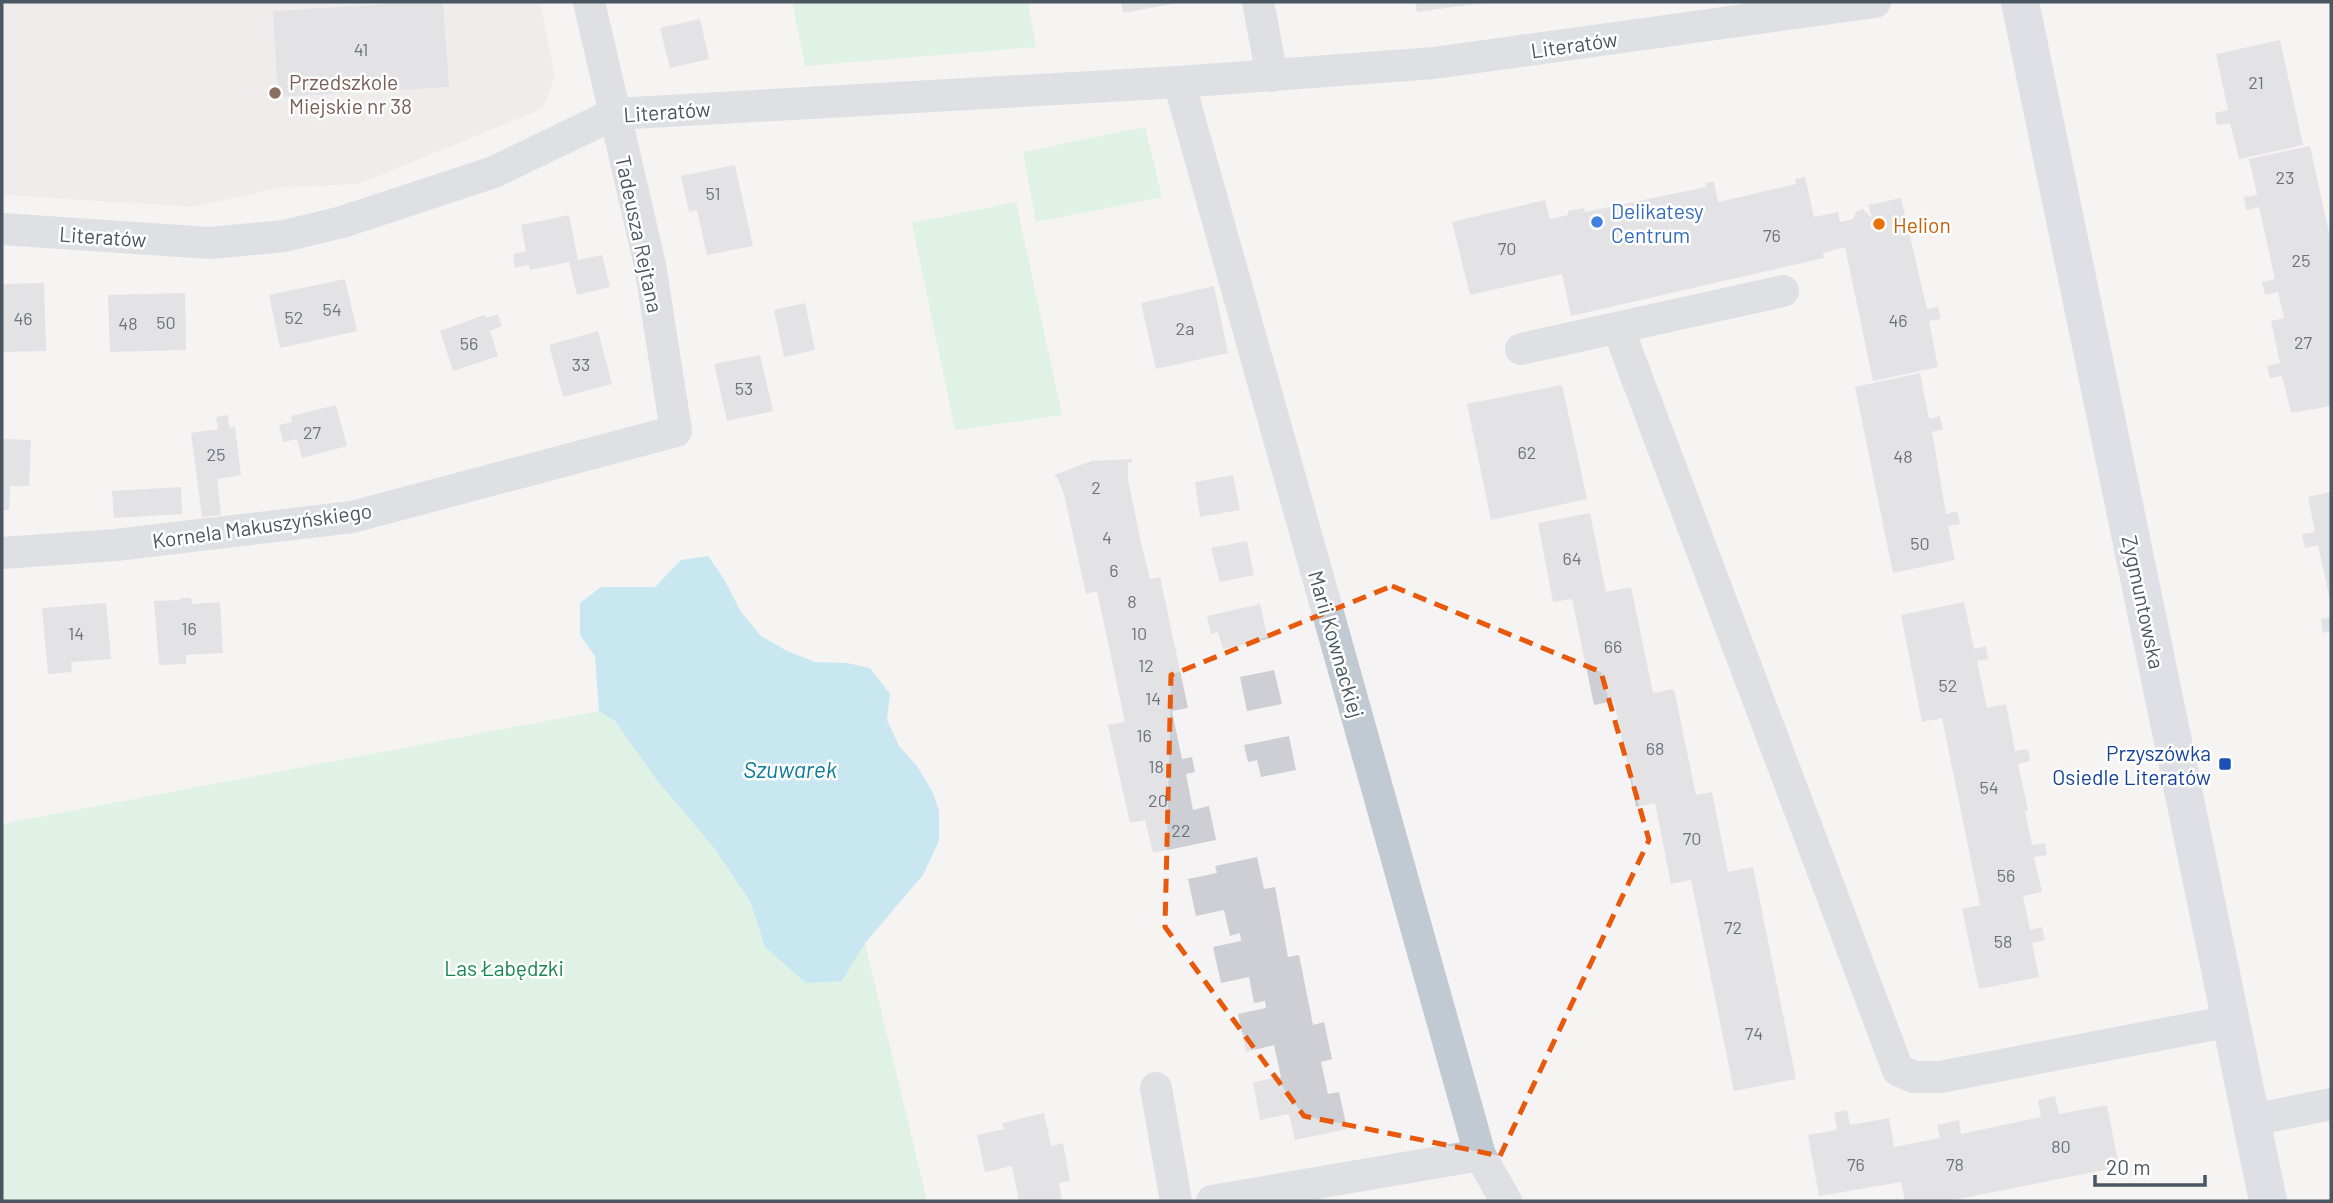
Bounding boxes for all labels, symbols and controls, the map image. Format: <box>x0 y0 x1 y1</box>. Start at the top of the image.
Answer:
street label: Literatów <box>1529 26 1619 62</box>
house number: 41 <box>354 38 368 60</box>
place label: Przedszkole Miejskie nr 38 <box>289 69 412 118</box>
house number: 21 <box>2248 71 2264 93</box>
marker: Przedszkole Miejskie nr 38 <box>267 85 283 101</box>
street label: Literatów <box>623 95 711 127</box>
street label: Tadeusza Rejtana <box>611 153 669 315</box>
house number: 23 <box>2276 166 2294 188</box>
house number: 51 <box>705 182 721 204</box>
place label: Delikatesy Centrum <box>1611 198 1704 247</box>
place label: Helion <box>1893 212 1951 237</box>
marker: Delikatesy Centrum <box>1589 214 1605 230</box>
marker: Helion <box>1871 216 1887 232</box>
street label: Literatów <box>59 220 147 252</box>
house number: 76 <box>1763 224 1781 246</box>
house number: 70 <box>1498 237 1516 259</box>
house number: 25 <box>2292 249 2310 271</box>
house number: 54 <box>322 298 342 320</box>
house number: 52 <box>285 306 303 328</box>
house number: 46 <box>13 307 33 329</box>
house number: 46 <box>1888 309 1908 331</box>
house number: 50 <box>156 311 176 333</box>
house number: 48 <box>118 312 138 334</box>
house number: 2a <box>1176 317 1194 339</box>
house number: 27 <box>2294 331 2313 353</box>
house number: 56 <box>460 332 478 354</box>
house number: 33 <box>572 353 590 375</box>
house number: 53 <box>735 377 753 399</box>
house number: 27 <box>303 421 322 443</box>
house number: 62 <box>1518 441 1536 463</box>
house number: 25 <box>207 443 225 465</box>
house number: 48 <box>1893 445 1913 467</box>
house number: 2 <box>1091 476 1101 498</box>
street label: Kornela Makuszyńskiego <box>151 497 373 553</box>
house number: 4 <box>1102 526 1112 548</box>
house number: 50 <box>1910 532 1930 554</box>
street label: Zygmuntowska <box>2118 533 2170 671</box>
house number: 64 <box>1562 547 1582 569</box>
house number: 6 <box>1109 559 1119 581</box>
street label: Marii Kownackiej <box>1304 567 1370 721</box>
house number: 8 <box>1127 590 1137 612</box>
house number: 16 <box>181 617 197 639</box>
house number: 14 <box>68 622 84 644</box>
house number: 10 <box>1131 622 1147 644</box>
house number: 66 <box>1604 635 1622 657</box>
house number: 12 <box>1138 654 1154 676</box>
house number: 52 <box>1939 674 1957 696</box>
house number: 14 <box>1145 687 1161 709</box>
house number: 16 <box>1136 724 1152 746</box>
house number: 68 <box>1646 737 1664 759</box>
place label: Przyszówka Osiedle Literatów <box>2052 740 2211 789</box>
water label: Szuwarek <box>743 755 837 783</box>
house number: 18 <box>1148 755 1164 777</box>
marker: Przyszówka Osiedle Literatów <box>2217 756 2233 772</box>
house number: 54 <box>1979 776 1999 798</box>
house number: 20 <box>1148 789 1168 811</box>
house number: 22 <box>1171 819 1191 841</box>
house number: 70 <box>1683 827 1701 849</box>
house number: 56 <box>1997 864 2015 886</box>
house number: 72 <box>1724 916 1742 938</box>
house number: 58 <box>1994 930 2012 952</box>
park label: Las Łabędzki <box>444 955 564 980</box>
house number: 74 <box>1745 1022 1763 1044</box>
house number: 80 <box>2051 1135 2071 1157</box>
scale bar <box>2095 1144 2205 1188</box>
house number: 76 <box>1847 1153 1865 1175</box>
house number: 78 <box>1946 1153 1964 1175</box>
text: 20 m <box>2106 1154 2151 1179</box>

